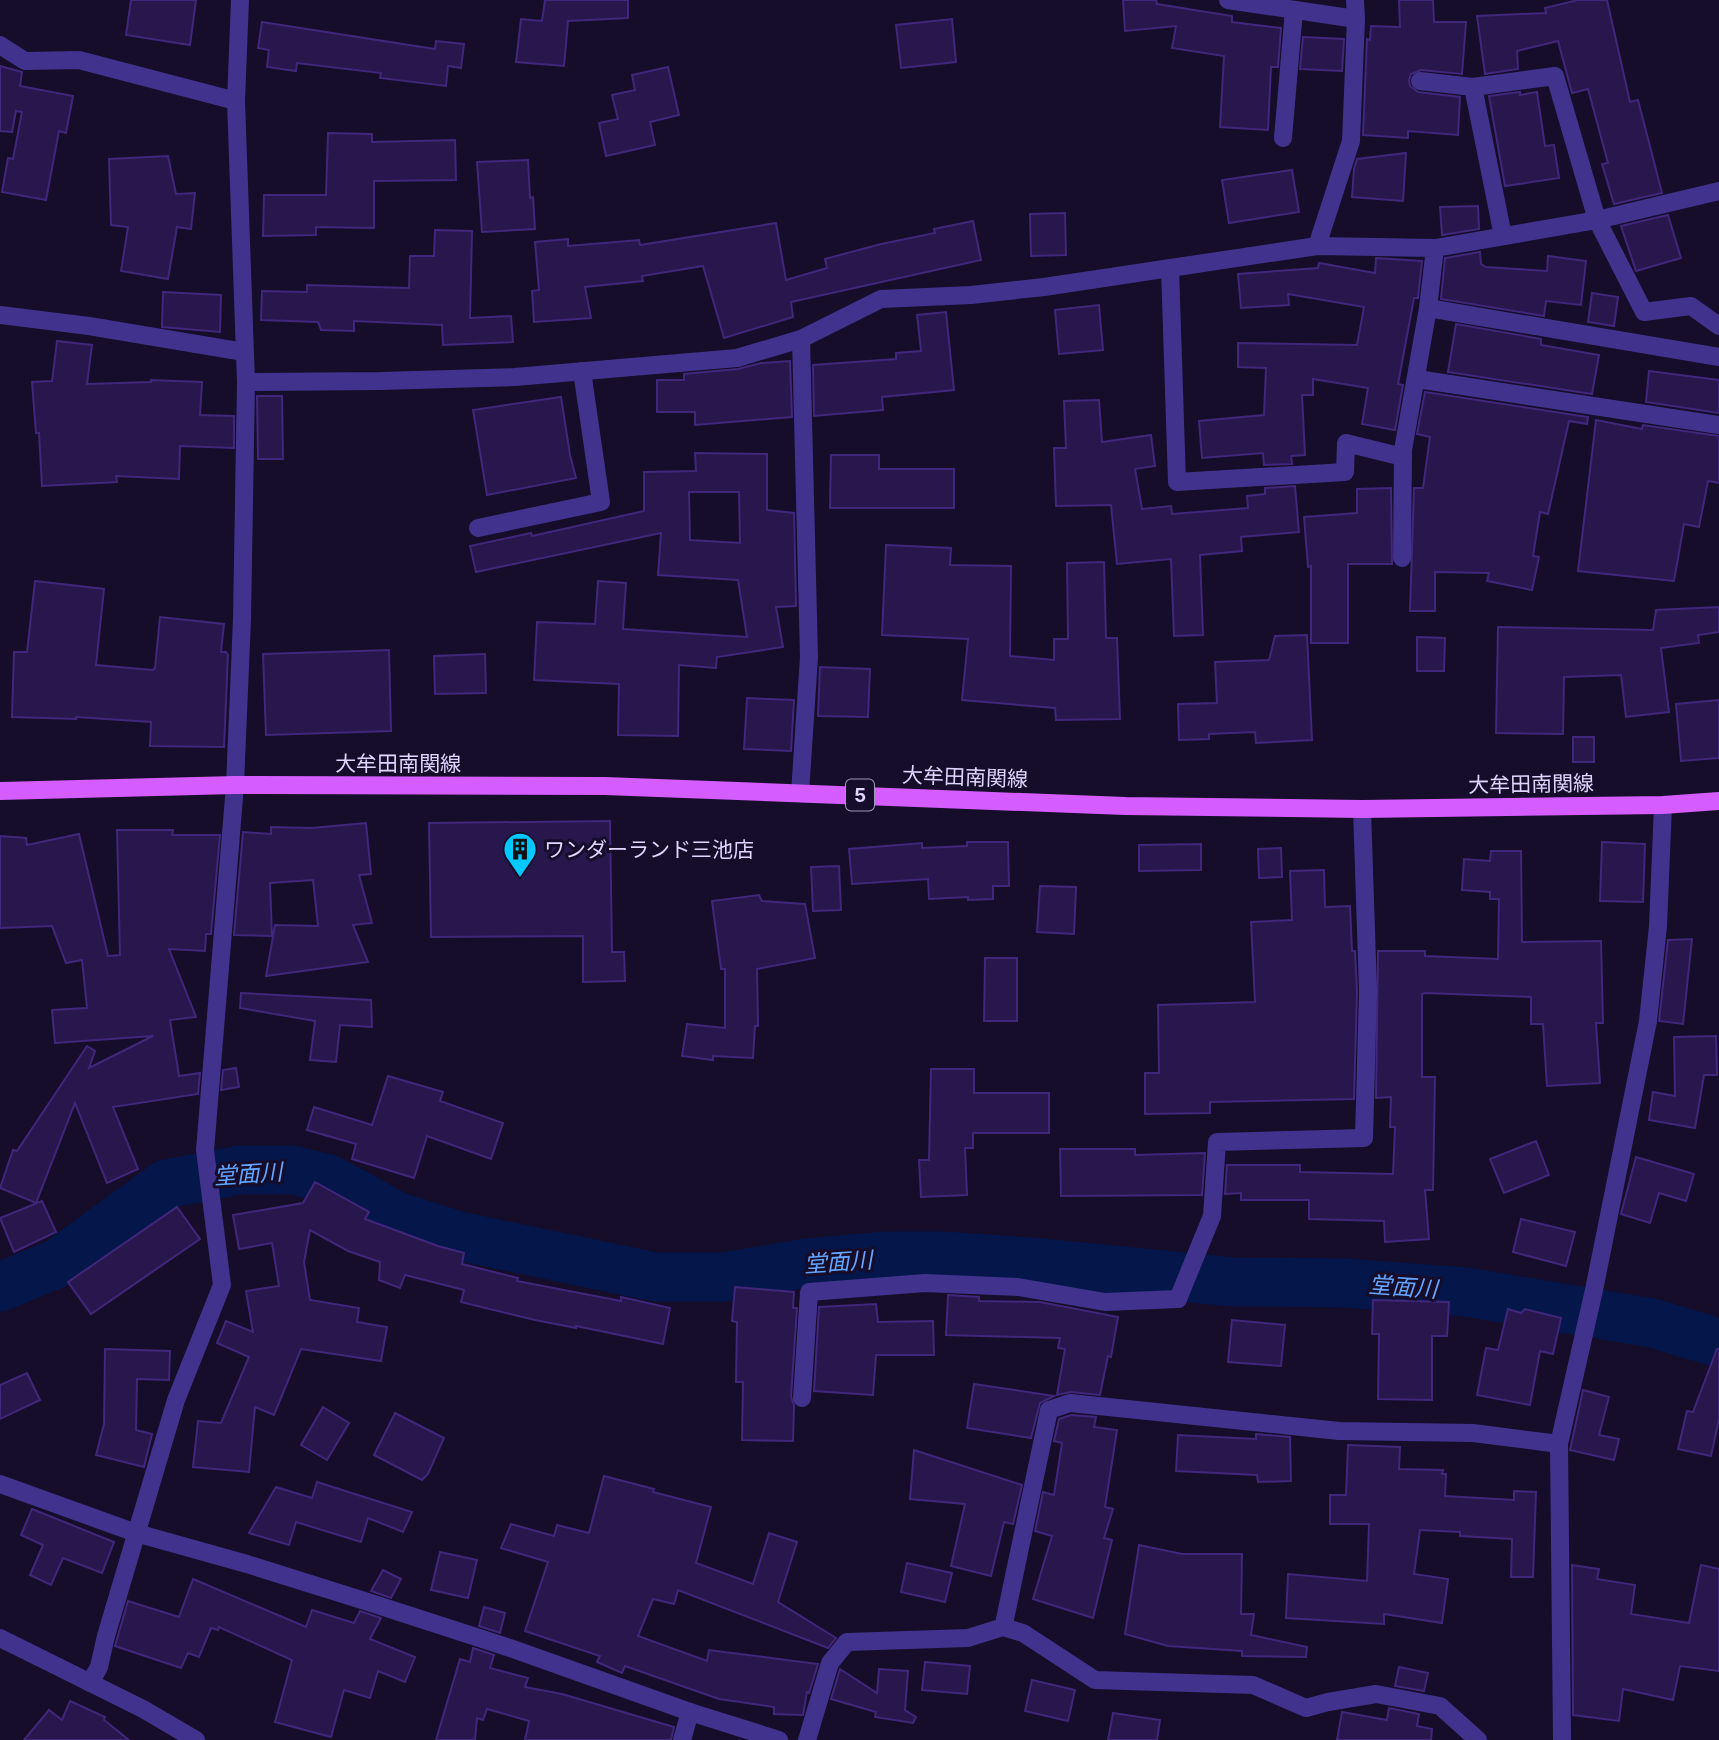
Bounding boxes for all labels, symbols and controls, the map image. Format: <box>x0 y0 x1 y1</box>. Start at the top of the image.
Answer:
street label: 大牟田南関線 <box>335 751 461 776</box>
street label: 大牟田南関線 <box>902 762 1028 792</box>
street label: 大牟田南関線 <box>1468 770 1594 798</box>
road number: 5 <box>846 780 874 810</box>
building icon: ワンダーランド三池店 <box>501 830 539 879</box>
place label: ワンダーランド三池店 <box>544 837 754 862</box>
water label: 堂面川 <box>213 1157 286 1190</box>
water label: 堂面川 <box>803 1245 876 1278</box>
water label: 堂面川 <box>1368 1271 1441 1304</box>

